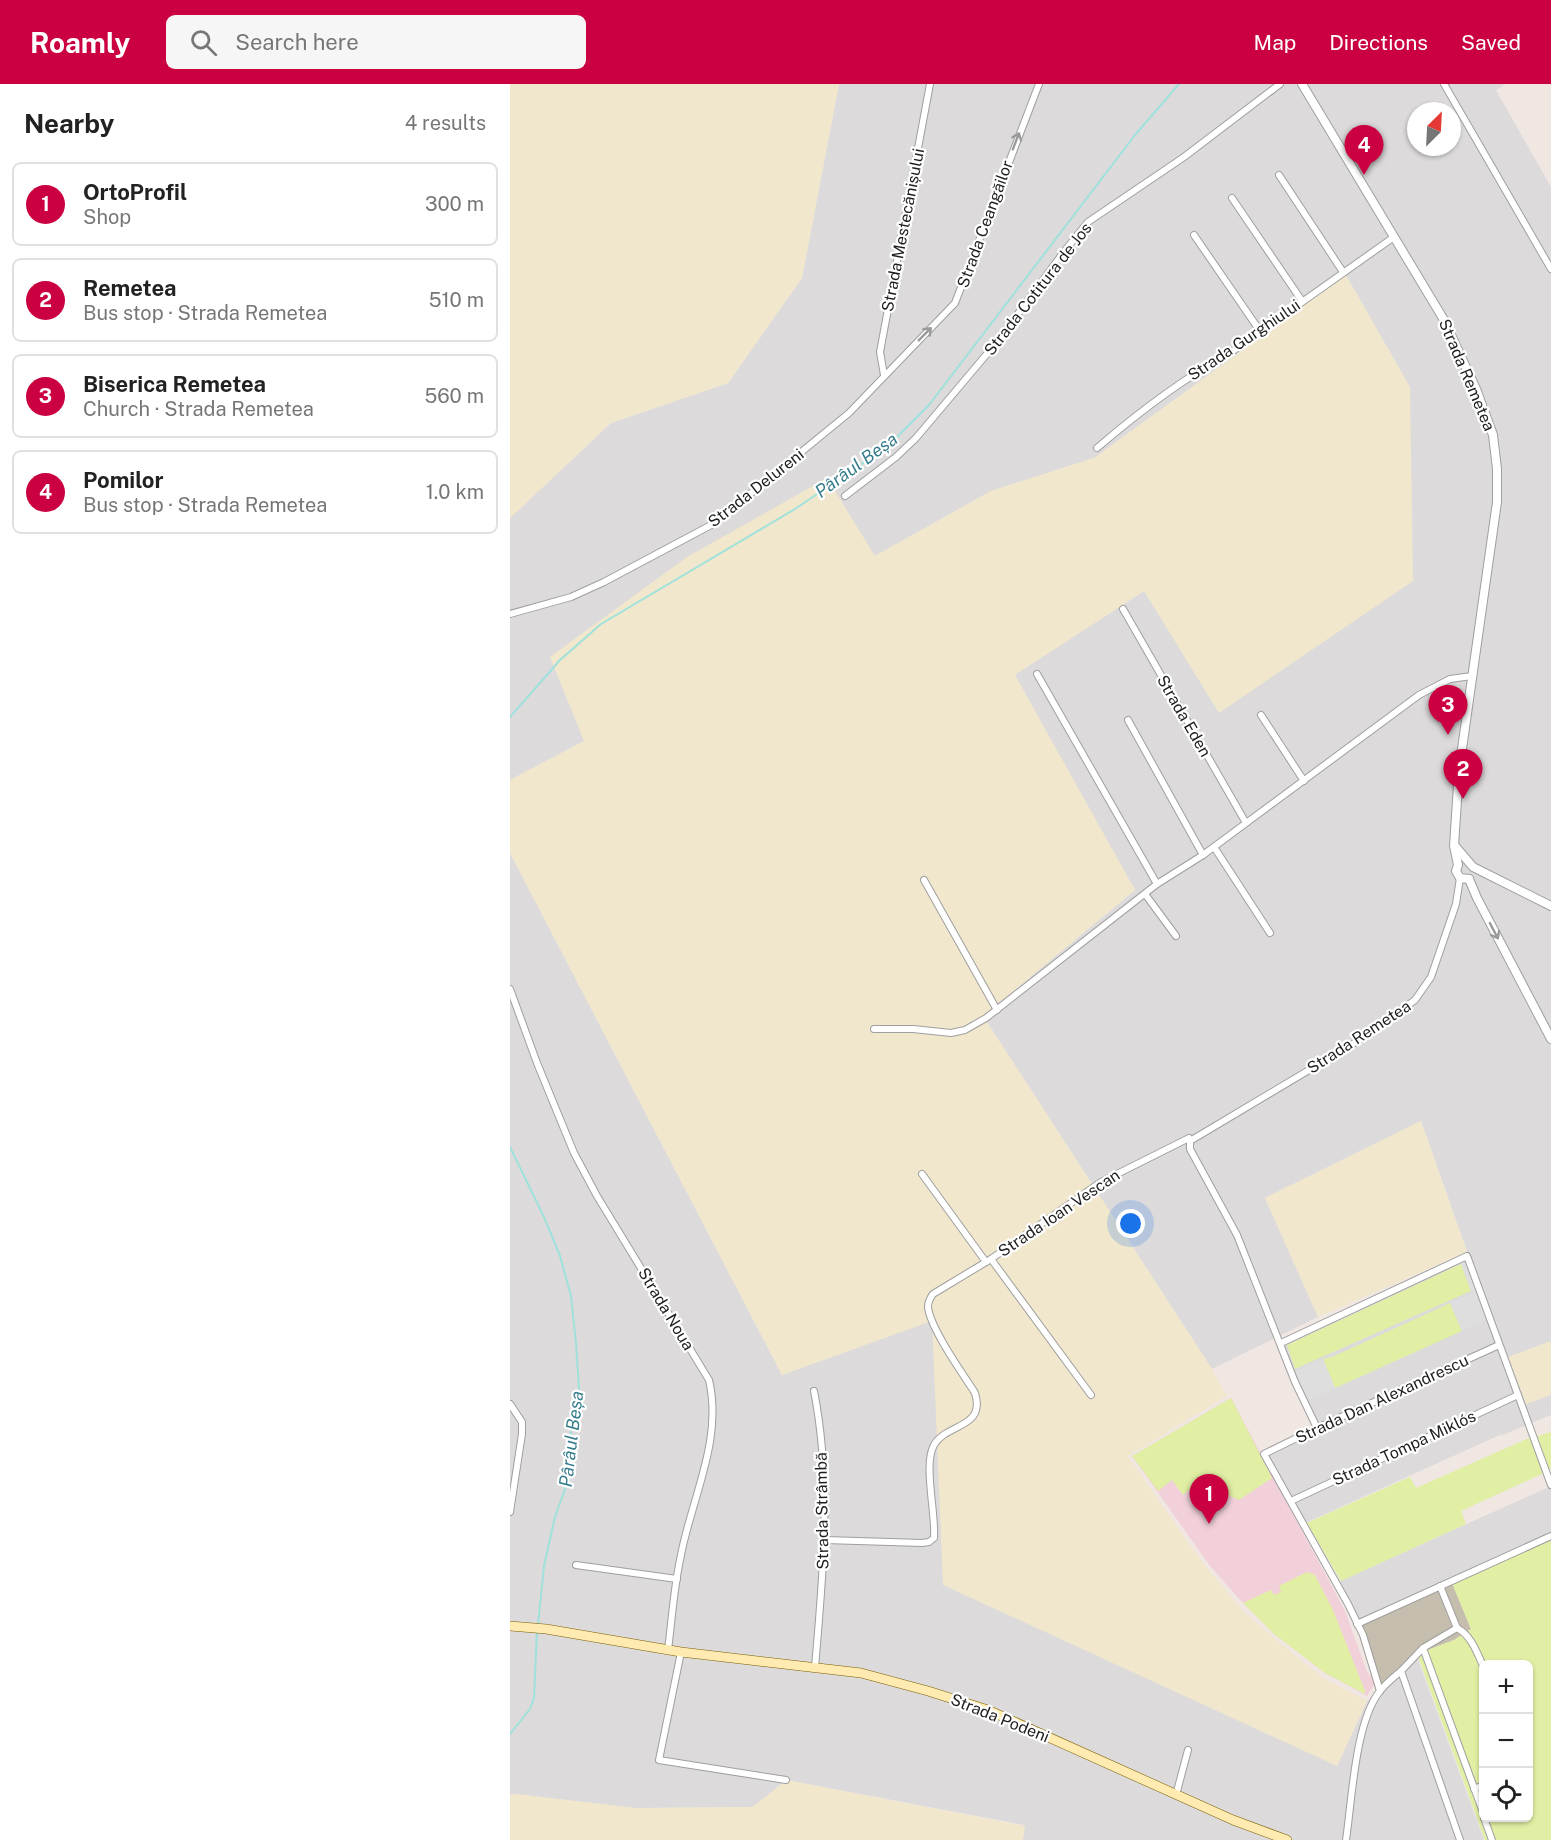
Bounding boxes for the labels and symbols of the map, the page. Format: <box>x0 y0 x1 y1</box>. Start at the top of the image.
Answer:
north arrow <box>1407 102 1461 156</box>
pin: 4 <box>1344 126 1384 175</box>
one-way arrow <box>1011 132 1022 150</box>
street label: Strada Mestecănișului <box>878 147 928 313</box>
street label: Strada Ceangăilor <box>953 158 1017 290</box>
street label: Strada Cotitura de Jos <box>980 219 1096 359</box>
street label: Strada Gurghiului <box>1184 295 1304 385</box>
street label: Strada Remetea <box>1435 316 1499 434</box>
one-way arrow <box>918 326 933 341</box>
water label: Pârâul Beșa <box>811 428 901 502</box>
street label: Strada Delureni <box>704 445 808 531</box>
street label: Strada Eden <box>1153 672 1215 760</box>
pin: 3 <box>1428 686 1468 735</box>
pin: 2 <box>1444 750 1482 799</box>
one-way arrow <box>1489 922 1500 940</box>
street label: Strada Remetea <box>1304 996 1414 1078</box>
street label: Strada Ioan Vescan <box>995 1165 1123 1261</box>
your location <box>1116 1209 1145 1238</box>
street label: Strada Noua <box>634 1264 698 1354</box>
street label: Strada Dan Alexandrescu <box>1292 1351 1472 1447</box>
water label: Pârâul Beșa <box>555 1390 587 1488</box>
street label: Strada Tompa Miklós <box>1329 1406 1479 1490</box>
street label: Strada Strâmbă <box>811 1452 833 1570</box>
pin: 1 <box>1190 1474 1228 1524</box>
street label: Strada Podeni <box>948 1690 1052 1746</box>

